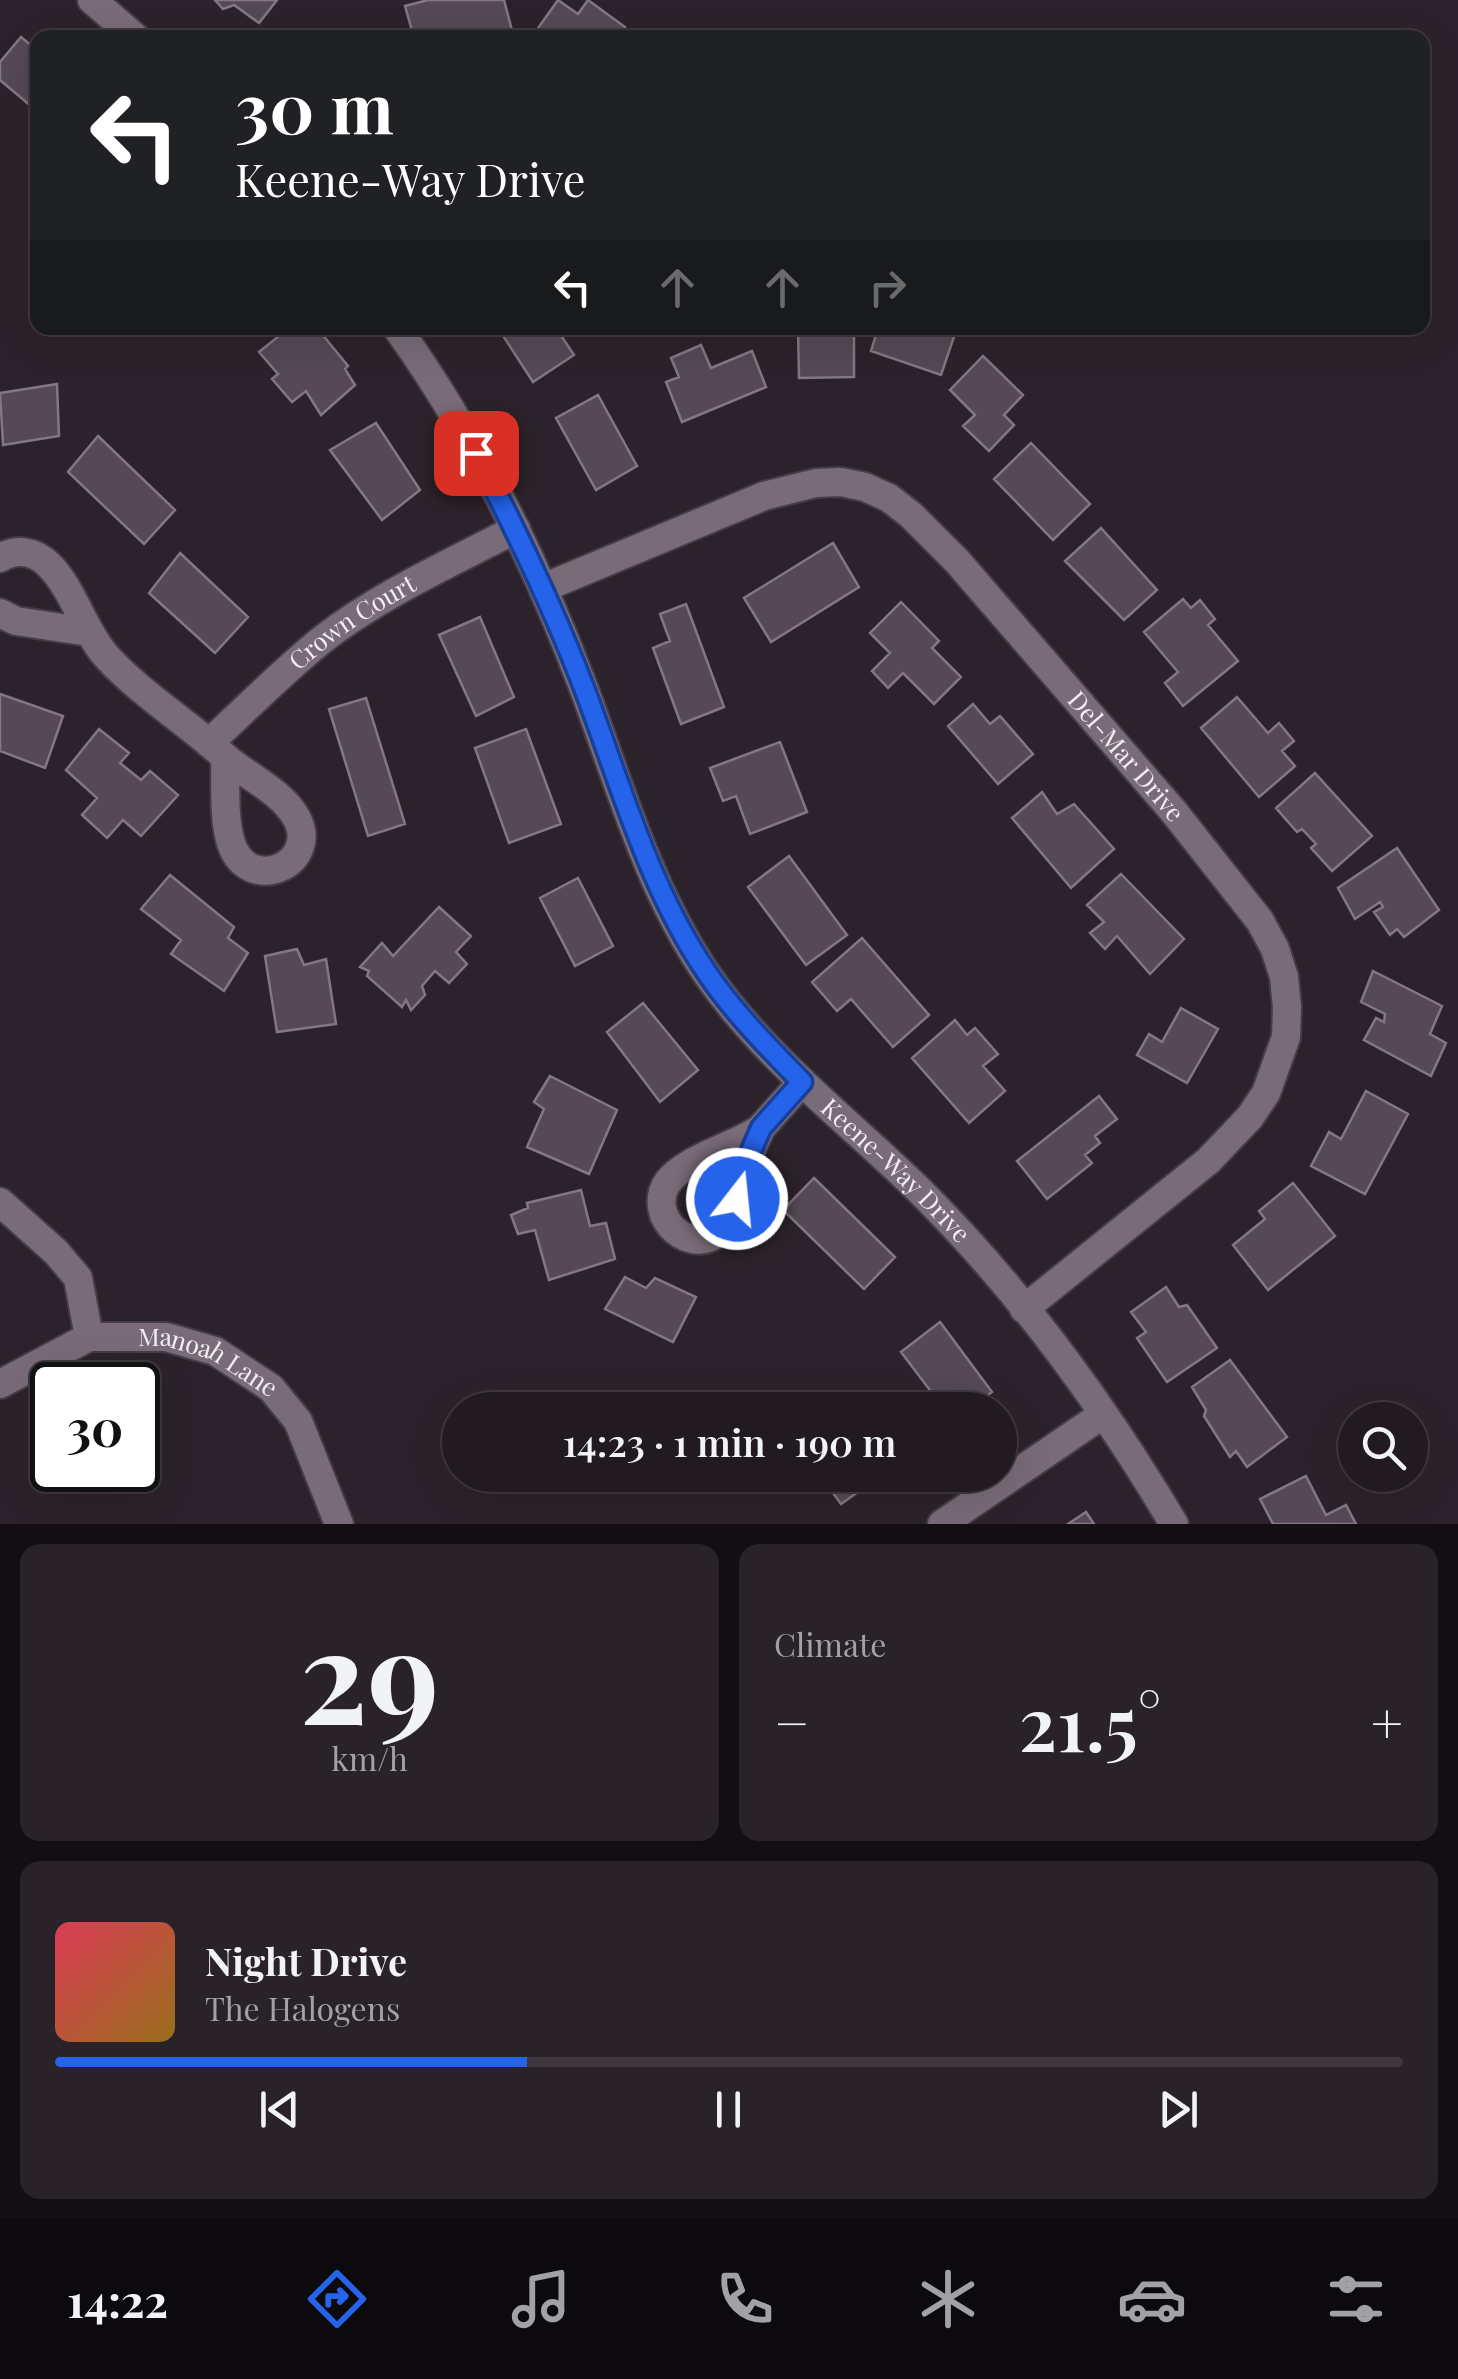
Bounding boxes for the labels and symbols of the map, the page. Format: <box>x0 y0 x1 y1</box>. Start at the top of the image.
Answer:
pin <box>434 411 519 496</box>
street label: Crown Court <box>281 565 422 676</box>
street label: Del-Mar Drive <box>1061 683 1193 827</box>
street label: Keene-Way Drive <box>815 1090 979 1249</box>
position arrow <box>685 1147 789 1251</box>
street label: Manoah Lane <box>138 1319 285 1403</box>
speed limit sign: 30 <box>30 1362 160 1492</box>

